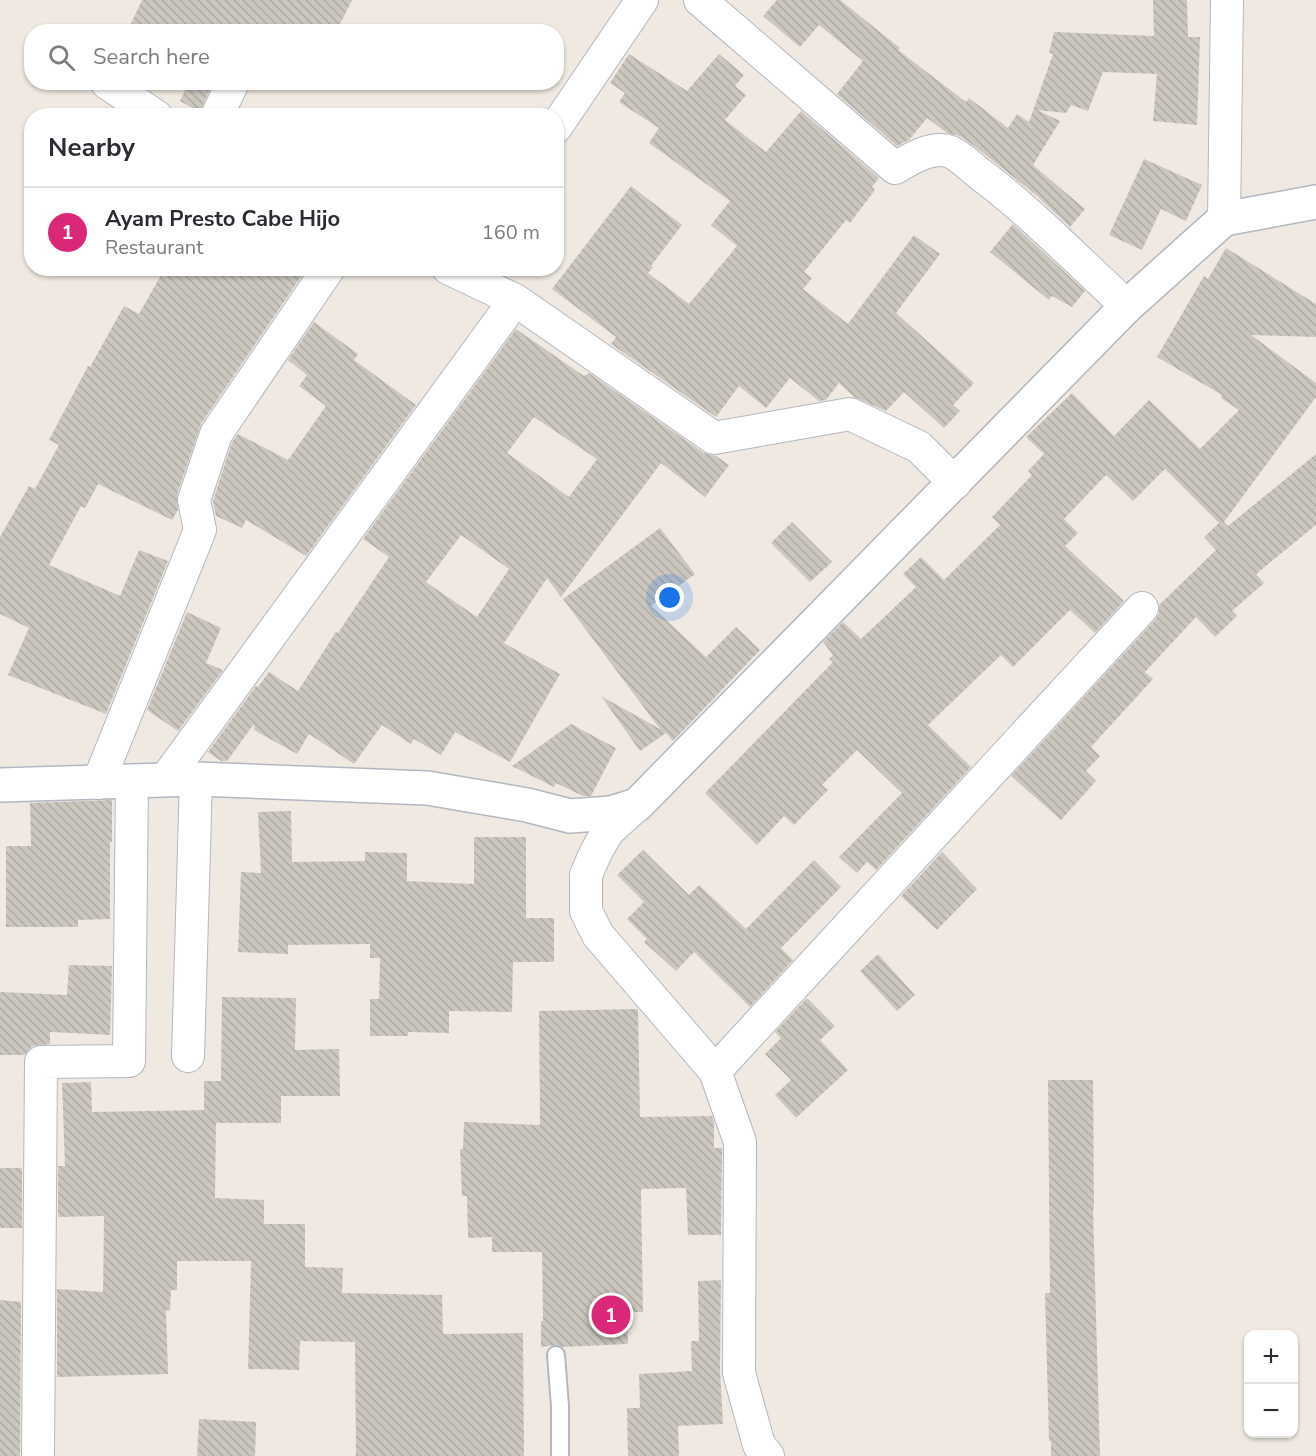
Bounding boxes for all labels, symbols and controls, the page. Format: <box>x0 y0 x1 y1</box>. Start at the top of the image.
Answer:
search box <box>24 24 564 90</box>
icon: search <box>45 41 78 74</box>
text: Search here <box>93 42 210 72</box>
text: Nearby <box>48 130 135 165</box>
text: Ayam Presto Cabe Hijo <box>105 204 340 234</box>
text: 1 <box>62 219 74 246</box>
text: 160 m <box>482 219 540 246</box>
text: Restaurant <box>105 234 203 261</box>
your location <box>655 583 684 612</box>
pin: 1 <box>592 1292 630 1338</box>
map controls <box>1244 1330 1298 1438</box>
button: + <box>1244 1330 1298 1384</box>
button: − <box>1244 1384 1298 1438</box>

